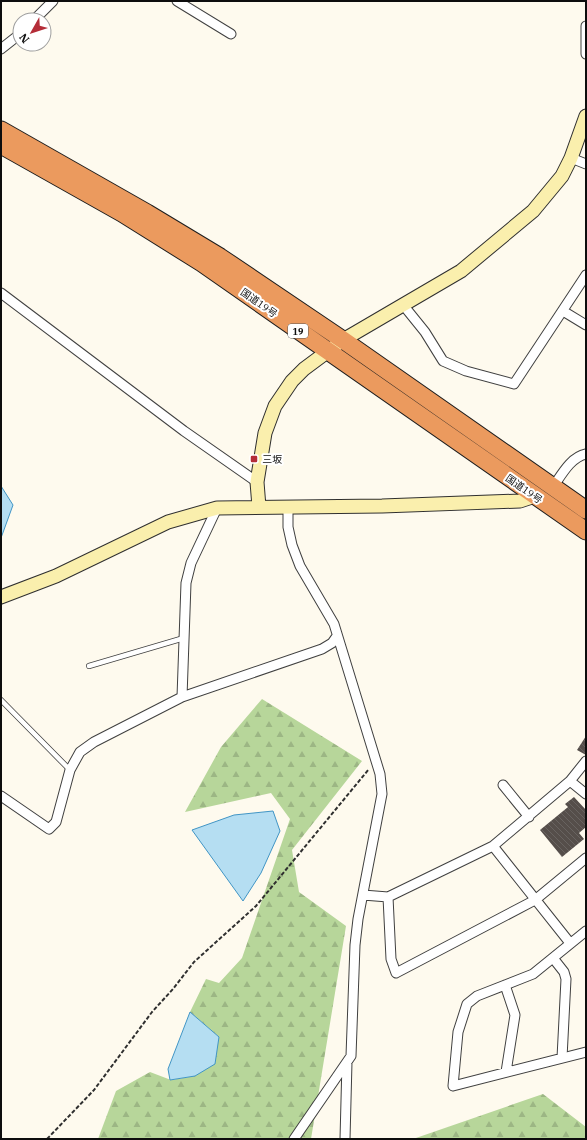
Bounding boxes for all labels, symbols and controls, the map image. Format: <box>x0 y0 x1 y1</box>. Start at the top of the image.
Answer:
north arrow <box>12 12 52 52</box>
text: N <box>16 30 32 46</box>
street label: 国道19号 <box>238 286 280 320</box>
road number: 19 <box>288 324 308 338</box>
place label: 三坂 <box>262 453 282 466</box>
marker: 三坂 <box>249 454 259 464</box>
street label: 国道19号 <box>503 472 545 506</box>

